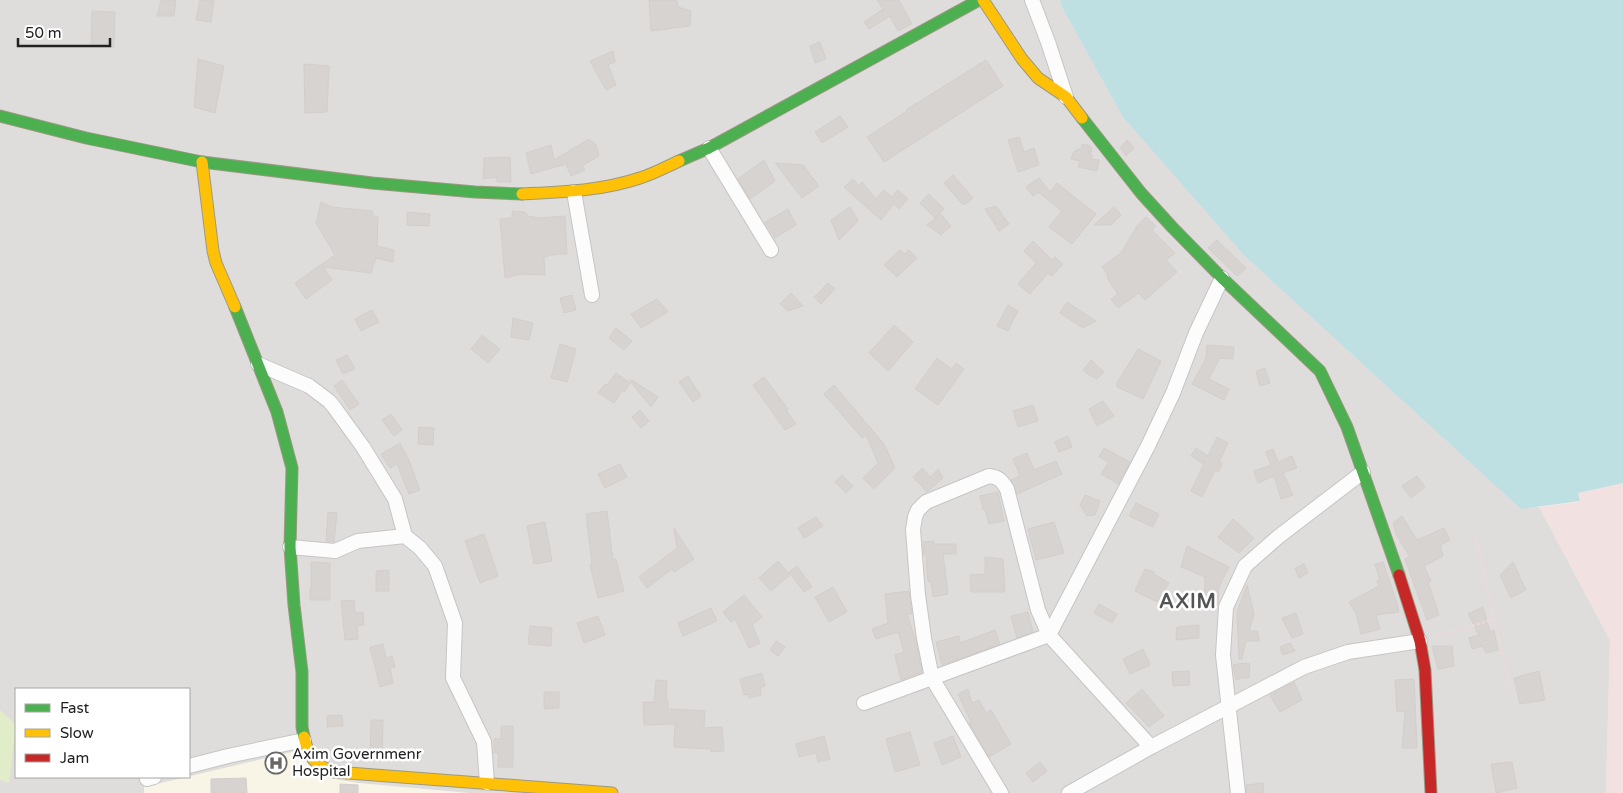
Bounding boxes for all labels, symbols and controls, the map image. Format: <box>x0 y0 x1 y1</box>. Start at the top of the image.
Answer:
scale bar <box>18 15 110 47</box>
text: 50 m <box>25 24 62 42</box>
district label: AXIM <box>1159 590 1217 614</box>
legend <box>15 688 190 778</box>
text: Fast <box>60 699 90 717</box>
text: Slow <box>60 724 94 742</box>
place label: Axim Governmenr Hospital <box>292 745 422 780</box>
text: Jam <box>60 749 89 767</box>
hospital icon: Axim Governmenr Hospital <box>264 751 288 775</box>

